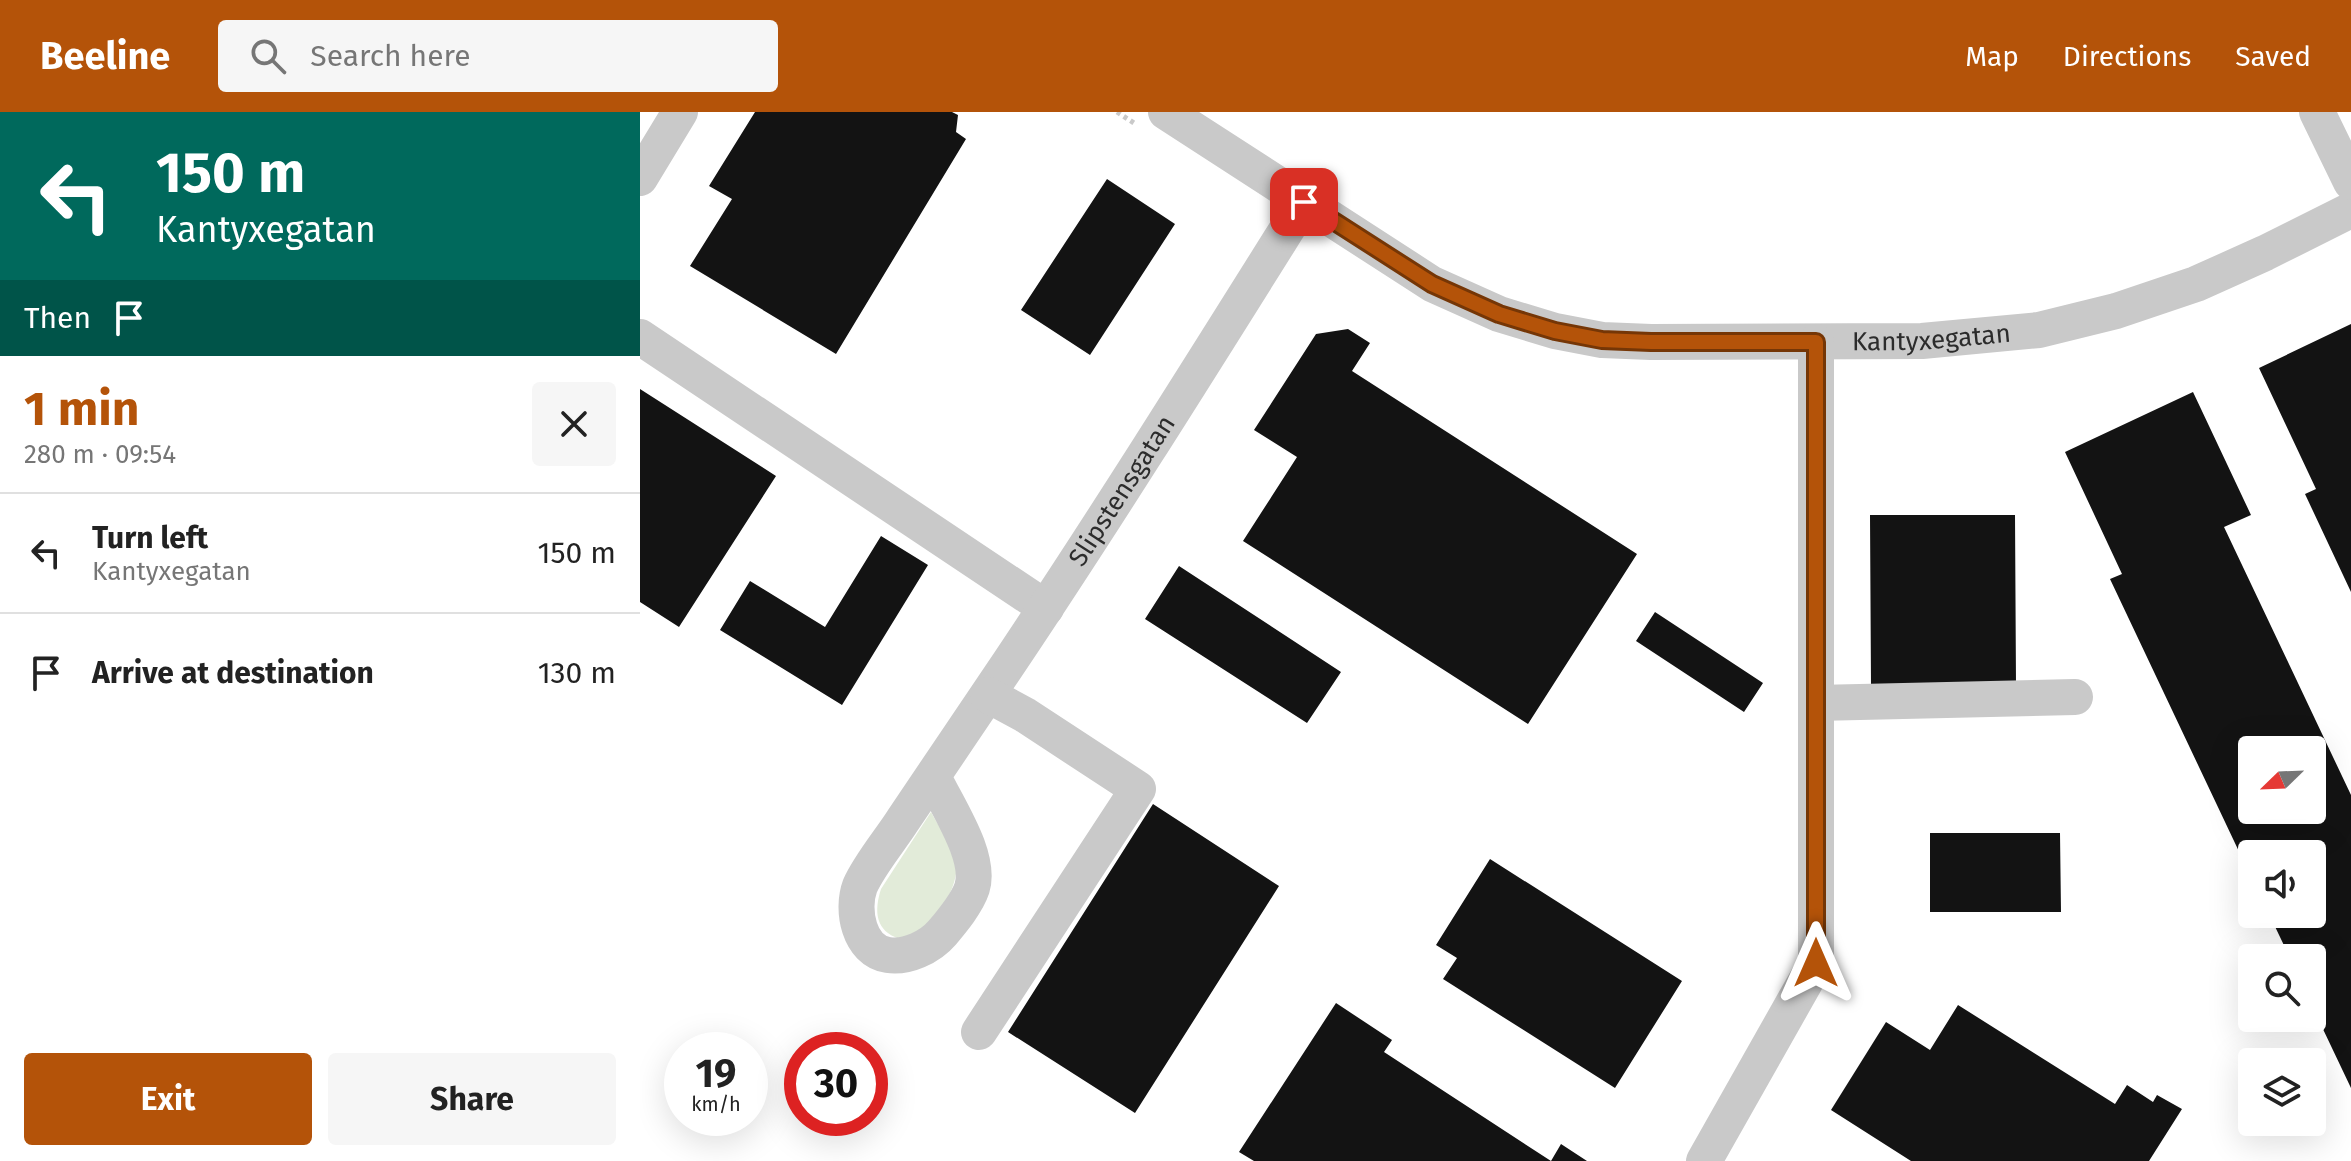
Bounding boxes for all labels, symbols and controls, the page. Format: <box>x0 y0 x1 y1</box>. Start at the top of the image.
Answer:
search box <box>218 20 778 92</box>
text: Beeline <box>40 33 170 79</box>
icon: search <box>246 34 290 78</box>
text: Search here <box>310 38 471 74</box>
text: Map <box>1965 40 2019 73</box>
text: Directions <box>2063 40 2191 73</box>
text: Saved <box>2235 40 2311 73</box>
text: 150 m <box>156 140 305 207</box>
icon: left <box>24 144 128 248</box>
pin <box>1270 168 1338 236</box>
icon: arrive <box>1282 180 1326 224</box>
text: Kantyxegatan <box>156 208 376 252</box>
icon: arrive <box>107 296 151 340</box>
text: Then <box>24 300 91 336</box>
street label: Kantyxegatan <box>1852 318 2012 357</box>
text: 1 min <box>24 380 139 438</box>
button: close <box>532 382 616 466</box>
street label: Slipstensgatan <box>1062 410 1182 572</box>
text: 280 m · 09:54 <box>24 439 176 470</box>
text: Turn left <box>92 520 208 556</box>
icon: left <box>24 531 68 575</box>
text: 150 m <box>538 535 616 571</box>
text: Kantyxegatan <box>92 556 251 587</box>
icon: arrive <box>24 651 68 695</box>
text: Arrive at destination <box>92 655 374 691</box>
text: 130 m <box>538 655 616 691</box>
north arrow <box>2238 736 2326 824</box>
map controls <box>2238 736 2326 1136</box>
button: sound <box>2238 840 2326 928</box>
position arrow <box>1774 921 1858 1005</box>
button: search <box>2238 944 2326 1032</box>
speed limit sign: 30 <box>784 1032 888 1136</box>
button: layers <box>2238 1048 2326 1136</box>
text: 19 <box>696 1050 736 1098</box>
button: Exit <box>24 1053 312 1145</box>
button: Share <box>328 1053 616 1145</box>
text: km/h <box>691 1092 741 1116</box>

